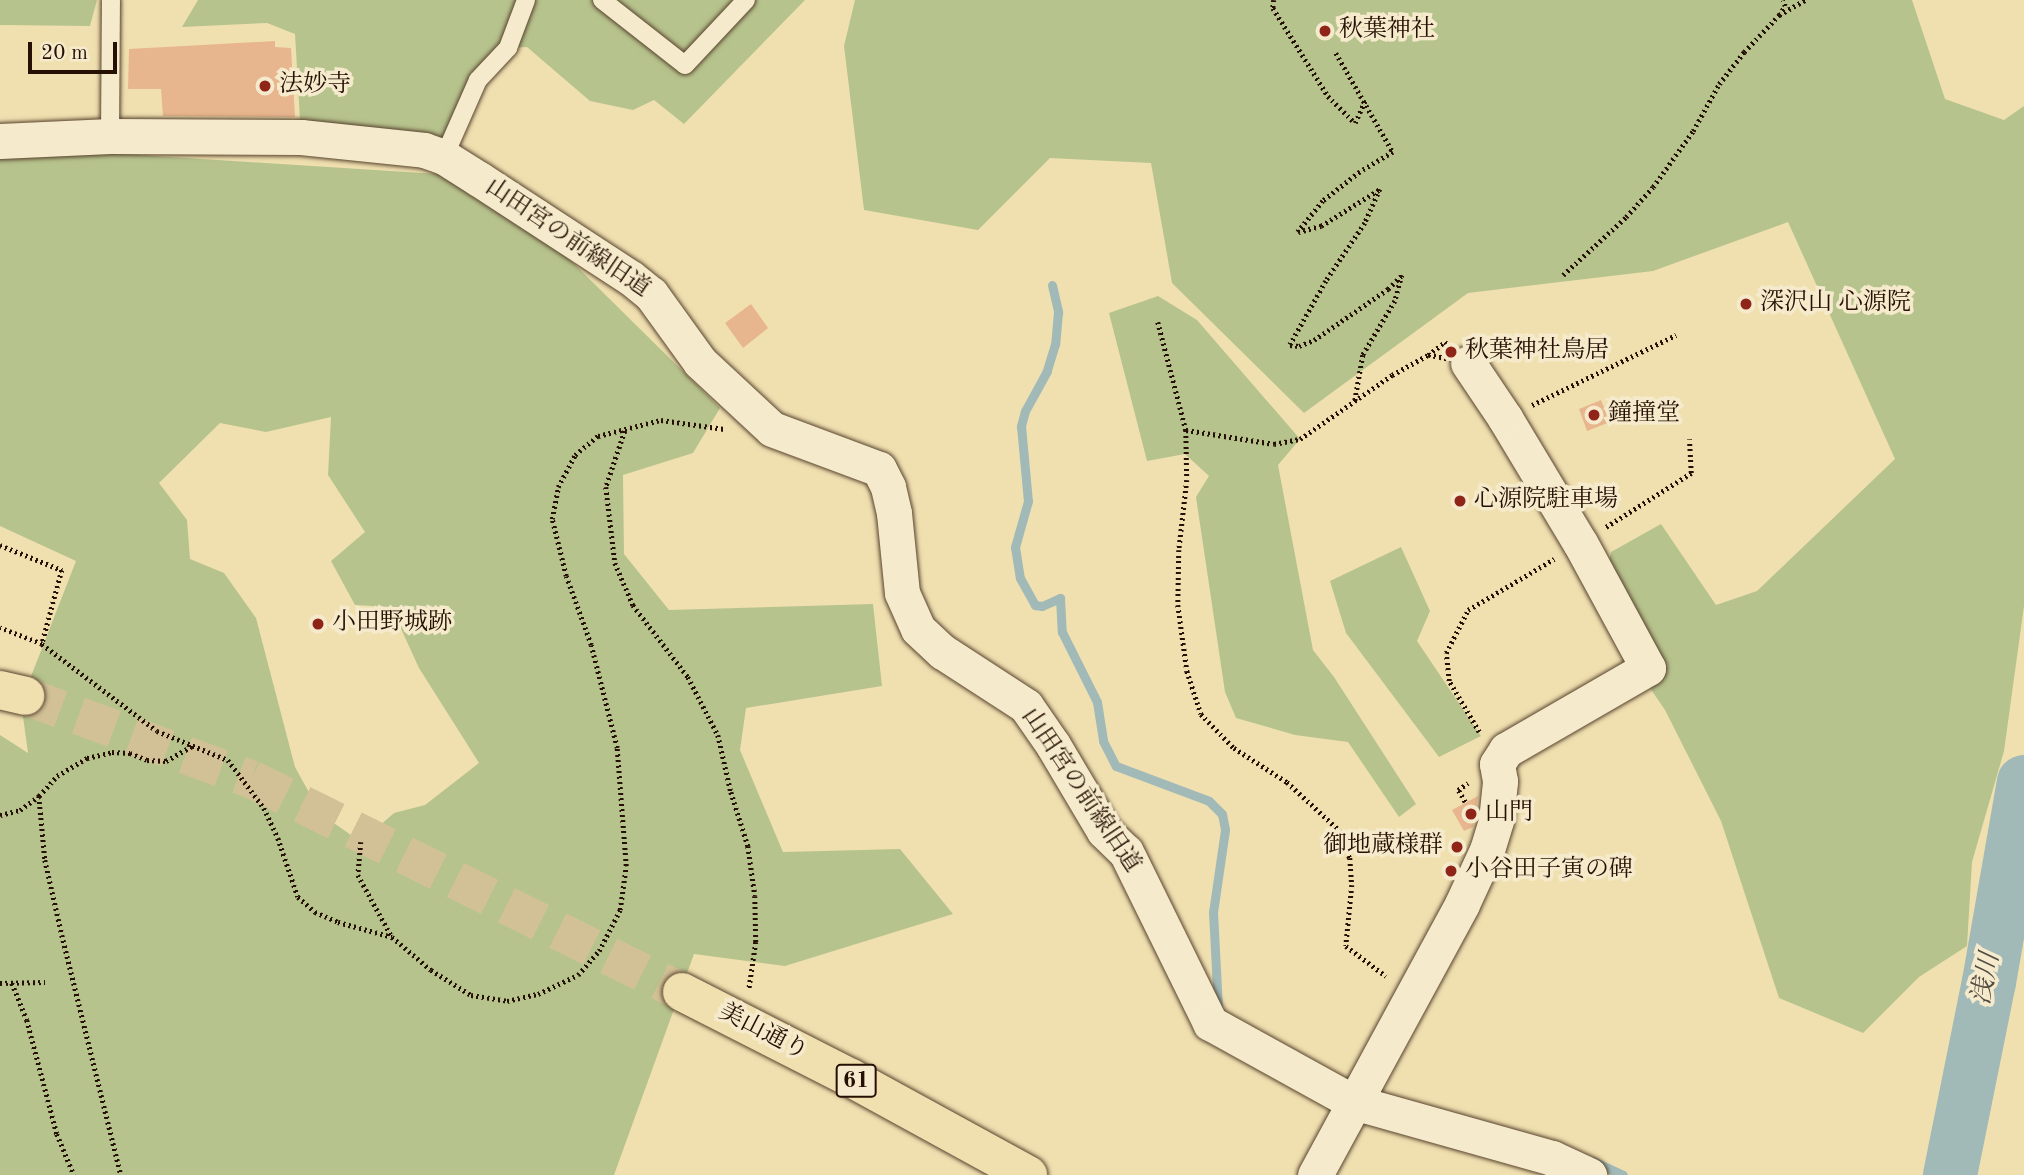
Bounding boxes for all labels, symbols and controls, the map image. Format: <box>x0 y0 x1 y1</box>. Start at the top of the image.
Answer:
place label: 秋葉神社 <box>1339 17 1435 45</box>
marker: 秋葉神社 <box>1317 23 1333 39</box>
scale bar <box>32 28 121 72</box>
text: 20 m <box>41 43 88 64</box>
place label: 法妙寺 <box>279 72 351 100</box>
marker: 法妙寺 <box>257 78 273 94</box>
street label: 山田宮の前線旧道 <box>479 173 655 305</box>
place label: 深沢山 心源院 <box>1760 290 1911 318</box>
marker: 深沢山 心源院 <box>1738 296 1754 312</box>
place label: 秋葉神社鳥居 <box>1465 338 1609 366</box>
marker: 秋葉神社鳥居 <box>1443 344 1459 360</box>
place label: 鐘撞堂 <box>1608 401 1680 429</box>
marker: 鐘撞堂 <box>1586 407 1602 423</box>
place label: 心源院駐車場 <box>1474 487 1618 515</box>
marker: 心源院駐車場 <box>1452 493 1468 509</box>
place label: 小田野城跡 <box>332 610 452 638</box>
marker: 小田野城跡 <box>310 616 326 632</box>
street label: 山田宮の前線旧道 <box>1014 703 1146 879</box>
place label: 山門 <box>1485 800 1533 828</box>
marker: 山門 <box>1463 806 1479 822</box>
place label: 御地蔵様群 <box>1323 833 1443 861</box>
marker: 御地蔵様群 <box>1449 839 1465 855</box>
place label: 小谷田子寅の碑 <box>1465 857 1633 885</box>
marker: 小谷田子寅の碑 <box>1443 863 1459 879</box>
water label: 浅川 <box>1967 951 2007 1007</box>
street label: 美山通り <box>714 998 812 1068</box>
road number: 61 <box>835 1062 877 1100</box>

